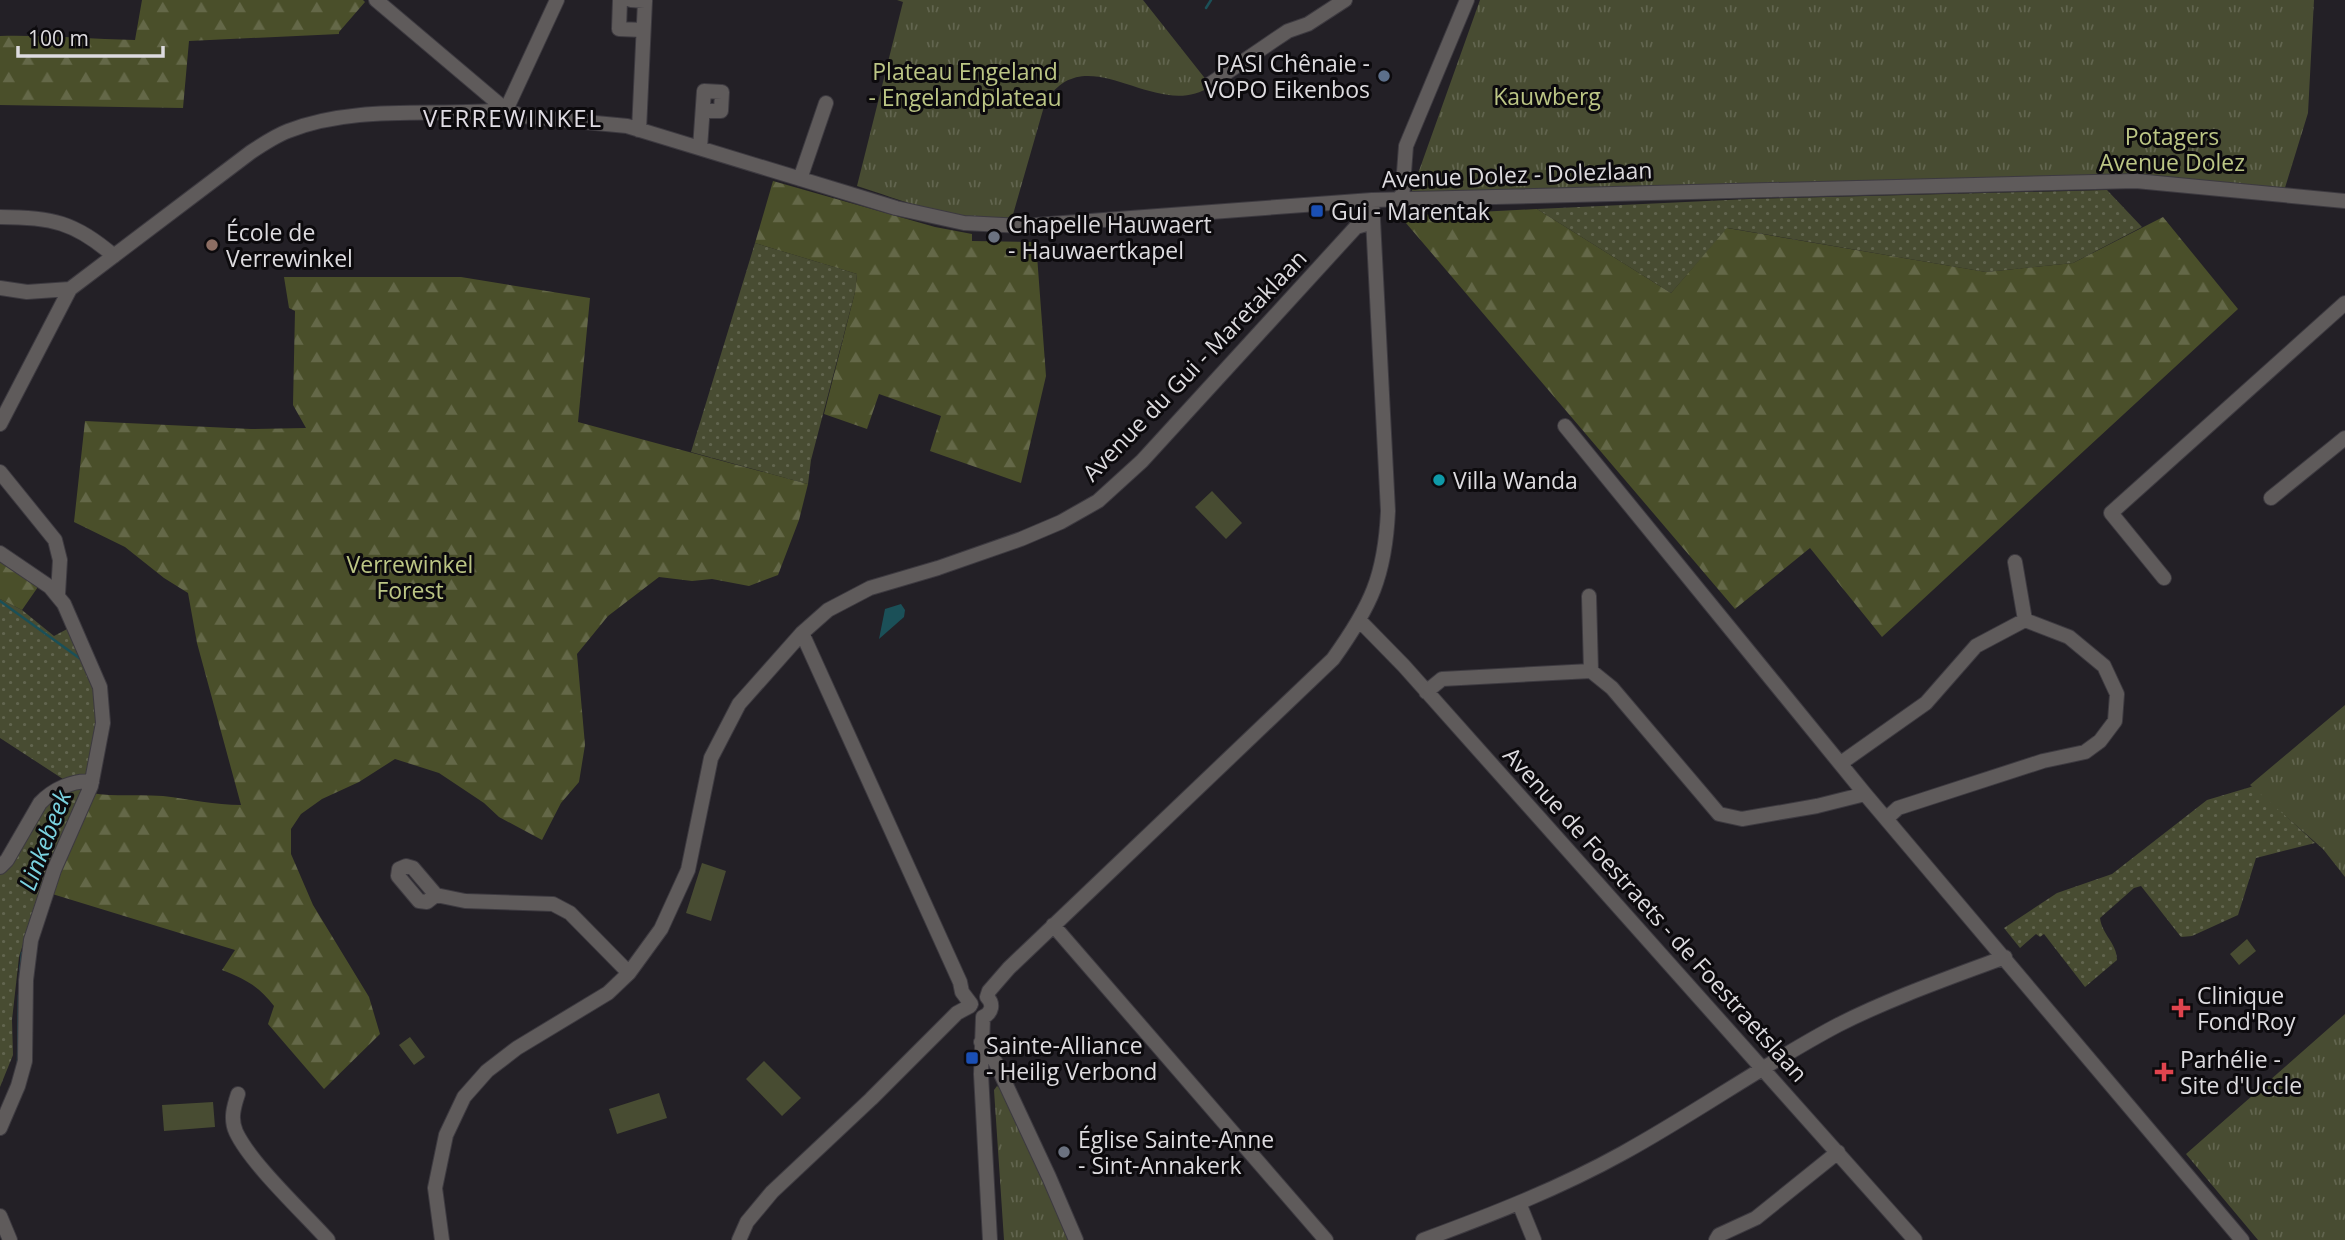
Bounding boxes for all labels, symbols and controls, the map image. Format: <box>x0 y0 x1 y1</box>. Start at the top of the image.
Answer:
scale bar <box>18 14 163 58</box>
text: 100 m <box>28 24 89 52</box>
place label: PASI Chênaie - VOPO Eikenbos <box>1204 47 1370 105</box>
park label: Plateau Engeland - Engelandplateau <box>868 55 1062 113</box>
marker: PASI Chênaie - VOPO Eikenbos <box>1376 68 1392 84</box>
park label: Kauwberg <box>1493 80 1601 112</box>
district label: VERREWINKEL <box>423 101 603 134</box>
park label: Potagers Avenue Dolez <box>2099 120 2245 178</box>
street label: Avenue Dolez - Dolezlaan <box>1381 153 1653 195</box>
place label: Gui - Marentak <box>1331 195 1490 227</box>
marker: Gui - Marentak <box>1309 203 1325 219</box>
place label: Chapelle Hauwaert - Hauwaertkapel <box>1008 208 1212 266</box>
place label: École de Verrewinkel <box>226 216 353 274</box>
marker: Chapelle Hauwaert - Hauwaertkapel <box>986 229 1002 245</box>
marker: École de Verrewinkel <box>204 237 220 253</box>
street label: Avenue du Gui - Maretaklaan <box>1075 242 1313 488</box>
place label: Villa Wanda <box>1453 464 1578 496</box>
marker: Villa Wanda <box>1431 472 1447 488</box>
park label: Verrewinkel Forest <box>347 548 473 606</box>
street label: Avenue de Foestraets - de Foestraetslaan <box>1497 739 1815 1089</box>
water label: Linkebeek <box>10 784 79 895</box>
place label: Clinique Fond'Roy <box>2197 979 2296 1037</box>
marker: Clinique Fond'Roy <box>2171 998 2191 1018</box>
place label: Sainte-Alliance - Heilig Verbond <box>986 1029 1157 1087</box>
place label: Parhélie - Site d'Uccle <box>2180 1043 2302 1101</box>
marker: Sainte-Alliance - Heilig Verbond <box>964 1050 980 1066</box>
marker: Parhélie - Site d'Uccle <box>2154 1062 2174 1082</box>
place label: Église Sainte-Anne - Sint-Annakerk <box>1078 1123 1274 1181</box>
marker: Église Sainte-Anne - Sint-Annakerk <box>1056 1144 1072 1160</box>

